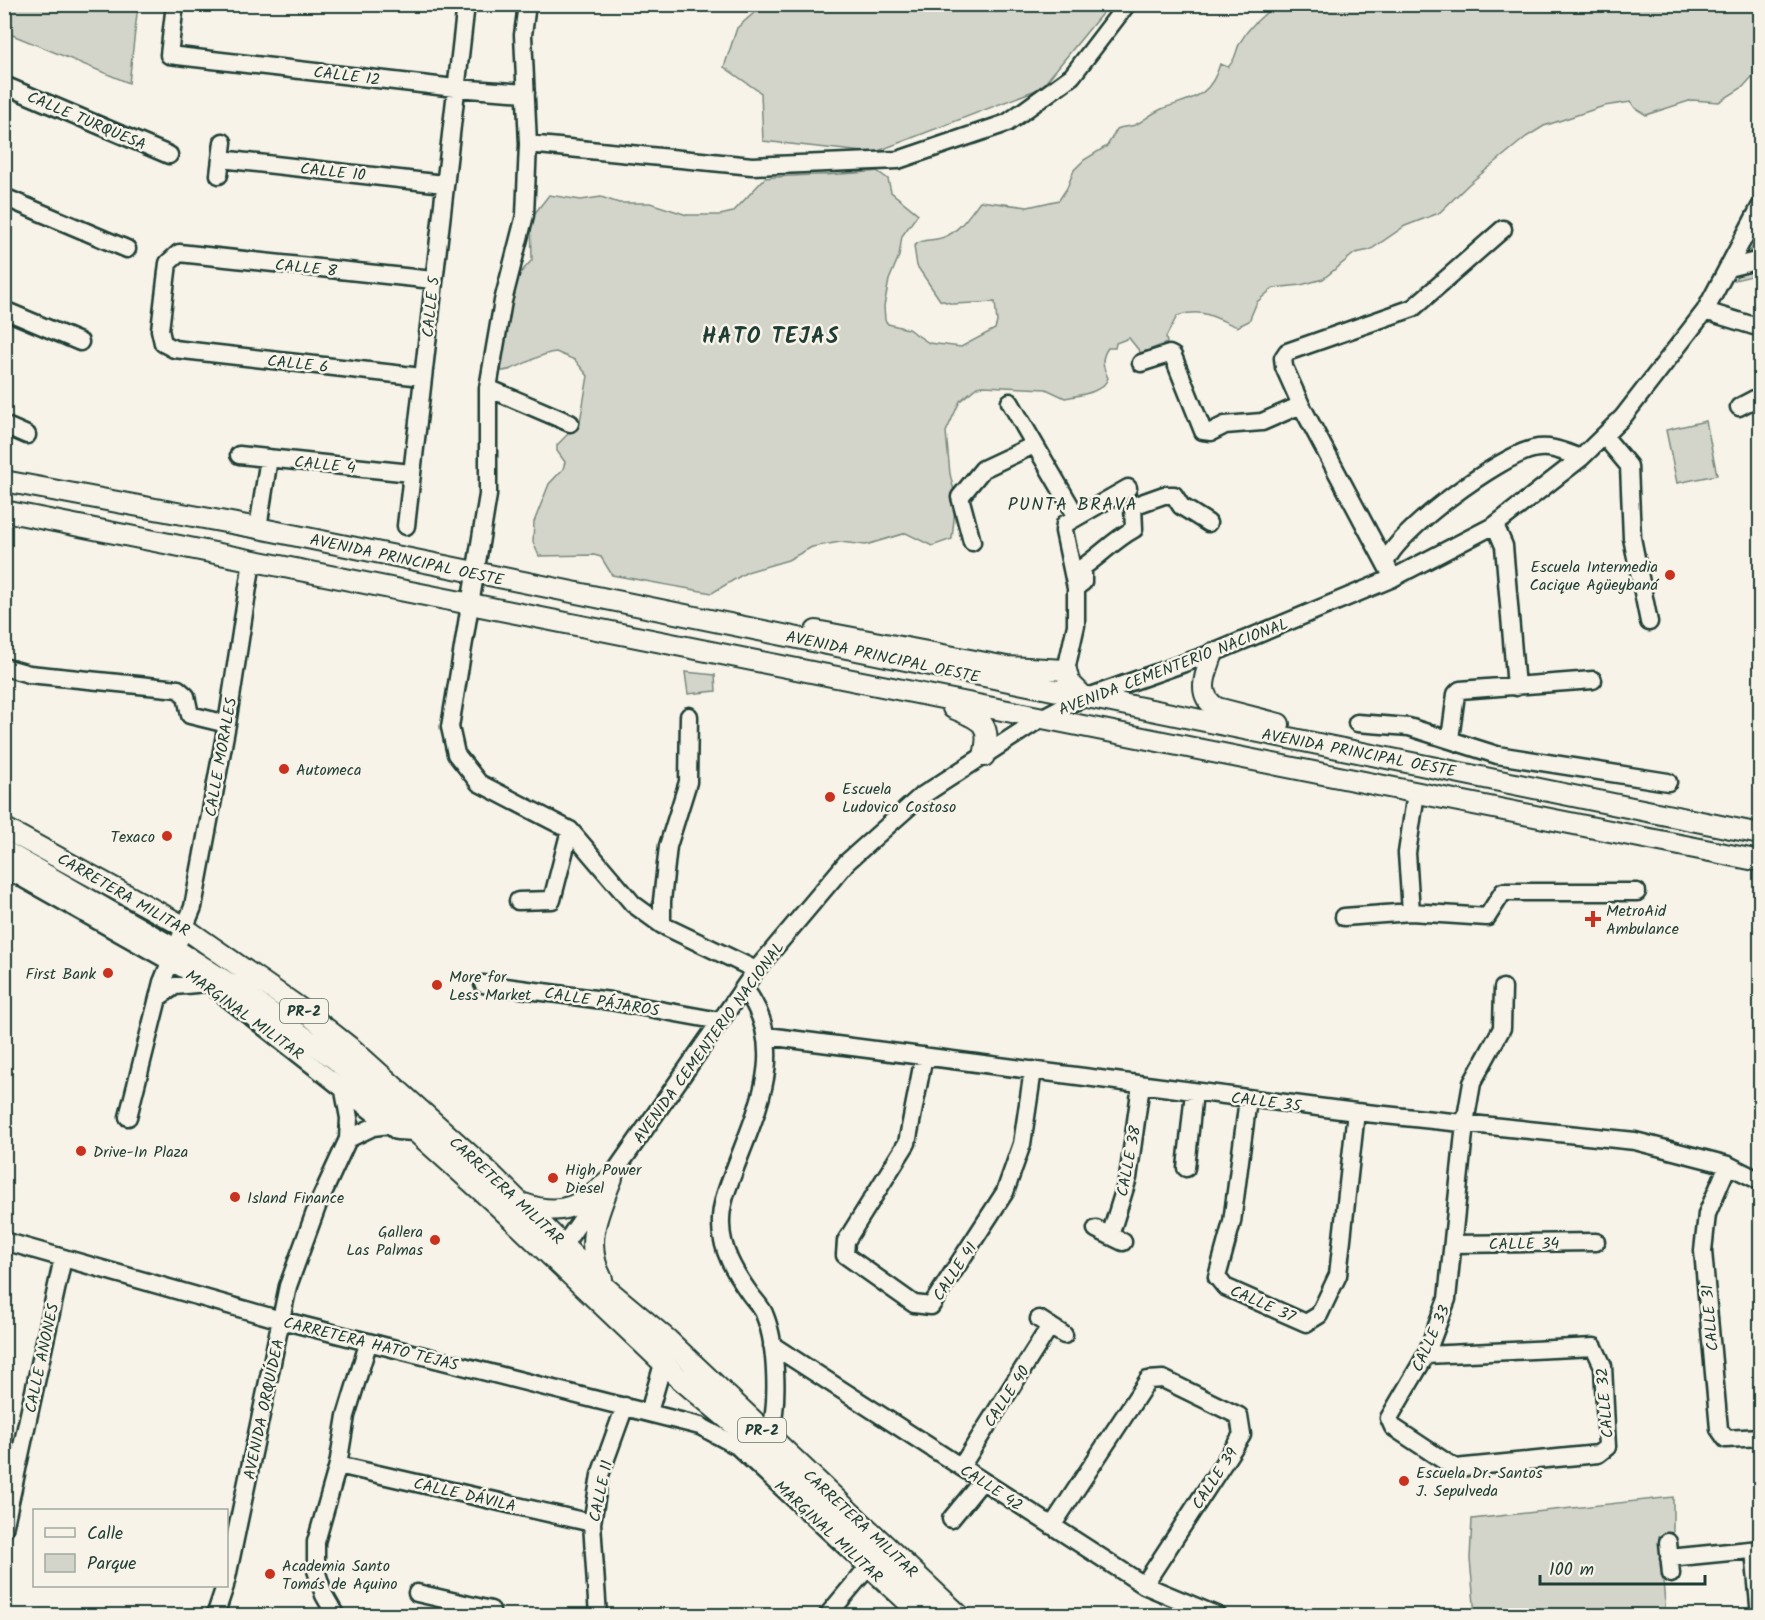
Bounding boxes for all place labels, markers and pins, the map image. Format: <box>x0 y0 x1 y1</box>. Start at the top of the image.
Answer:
place label: Escuela Intermedia Cacique Agüeybaná <box>1529 555 1659 598</box>
marker: Escuela Intermedia Cacique Agüeybaná <box>1663 568 1677 582</box>
place label: Automeca <box>296 758 361 783</box>
marker: Automeca <box>277 762 291 776</box>
place label: Escuela Ludovico Costoso <box>842 777 956 820</box>
marker: Escuela Ludovico Costoso <box>823 790 837 804</box>
place label: Texaco <box>111 825 155 850</box>
marker: Texaco <box>160 829 174 843</box>
place label: MetroAid Ambulance <box>1606 899 1679 942</box>
marker: MetroAid Ambulance <box>1584 910 1602 928</box>
place label: First Bank <box>25 962 96 987</box>
place label: More for Less Market <box>449 965 532 1008</box>
marker: First Bank <box>101 966 115 980</box>
marker: More for Less Market <box>430 978 444 992</box>
place label: Drive-In Plaza <box>93 1140 188 1165</box>
marker: Drive-In Plaza <box>74 1144 88 1158</box>
place label: High Power Diesel <box>565 1158 643 1201</box>
marker: High Power Diesel <box>546 1171 560 1185</box>
place label: Island Finance <box>247 1186 344 1211</box>
marker: Island Finance <box>228 1190 242 1204</box>
place label: Gallera Las Palmas <box>346 1220 423 1263</box>
marker: Gallera Las Palmas <box>428 1233 442 1247</box>
place label: Escuela Dr. Santos J. Sepulveda <box>1416 1461 1543 1504</box>
marker: Escuela Dr. Santos J. Sepulveda <box>1397 1474 1411 1488</box>
place label: Academia Santo Tomás de Aquino <box>282 1554 398 1597</box>
marker: Academia Santo Tomás de Aquino <box>263 1567 277 1581</box>

